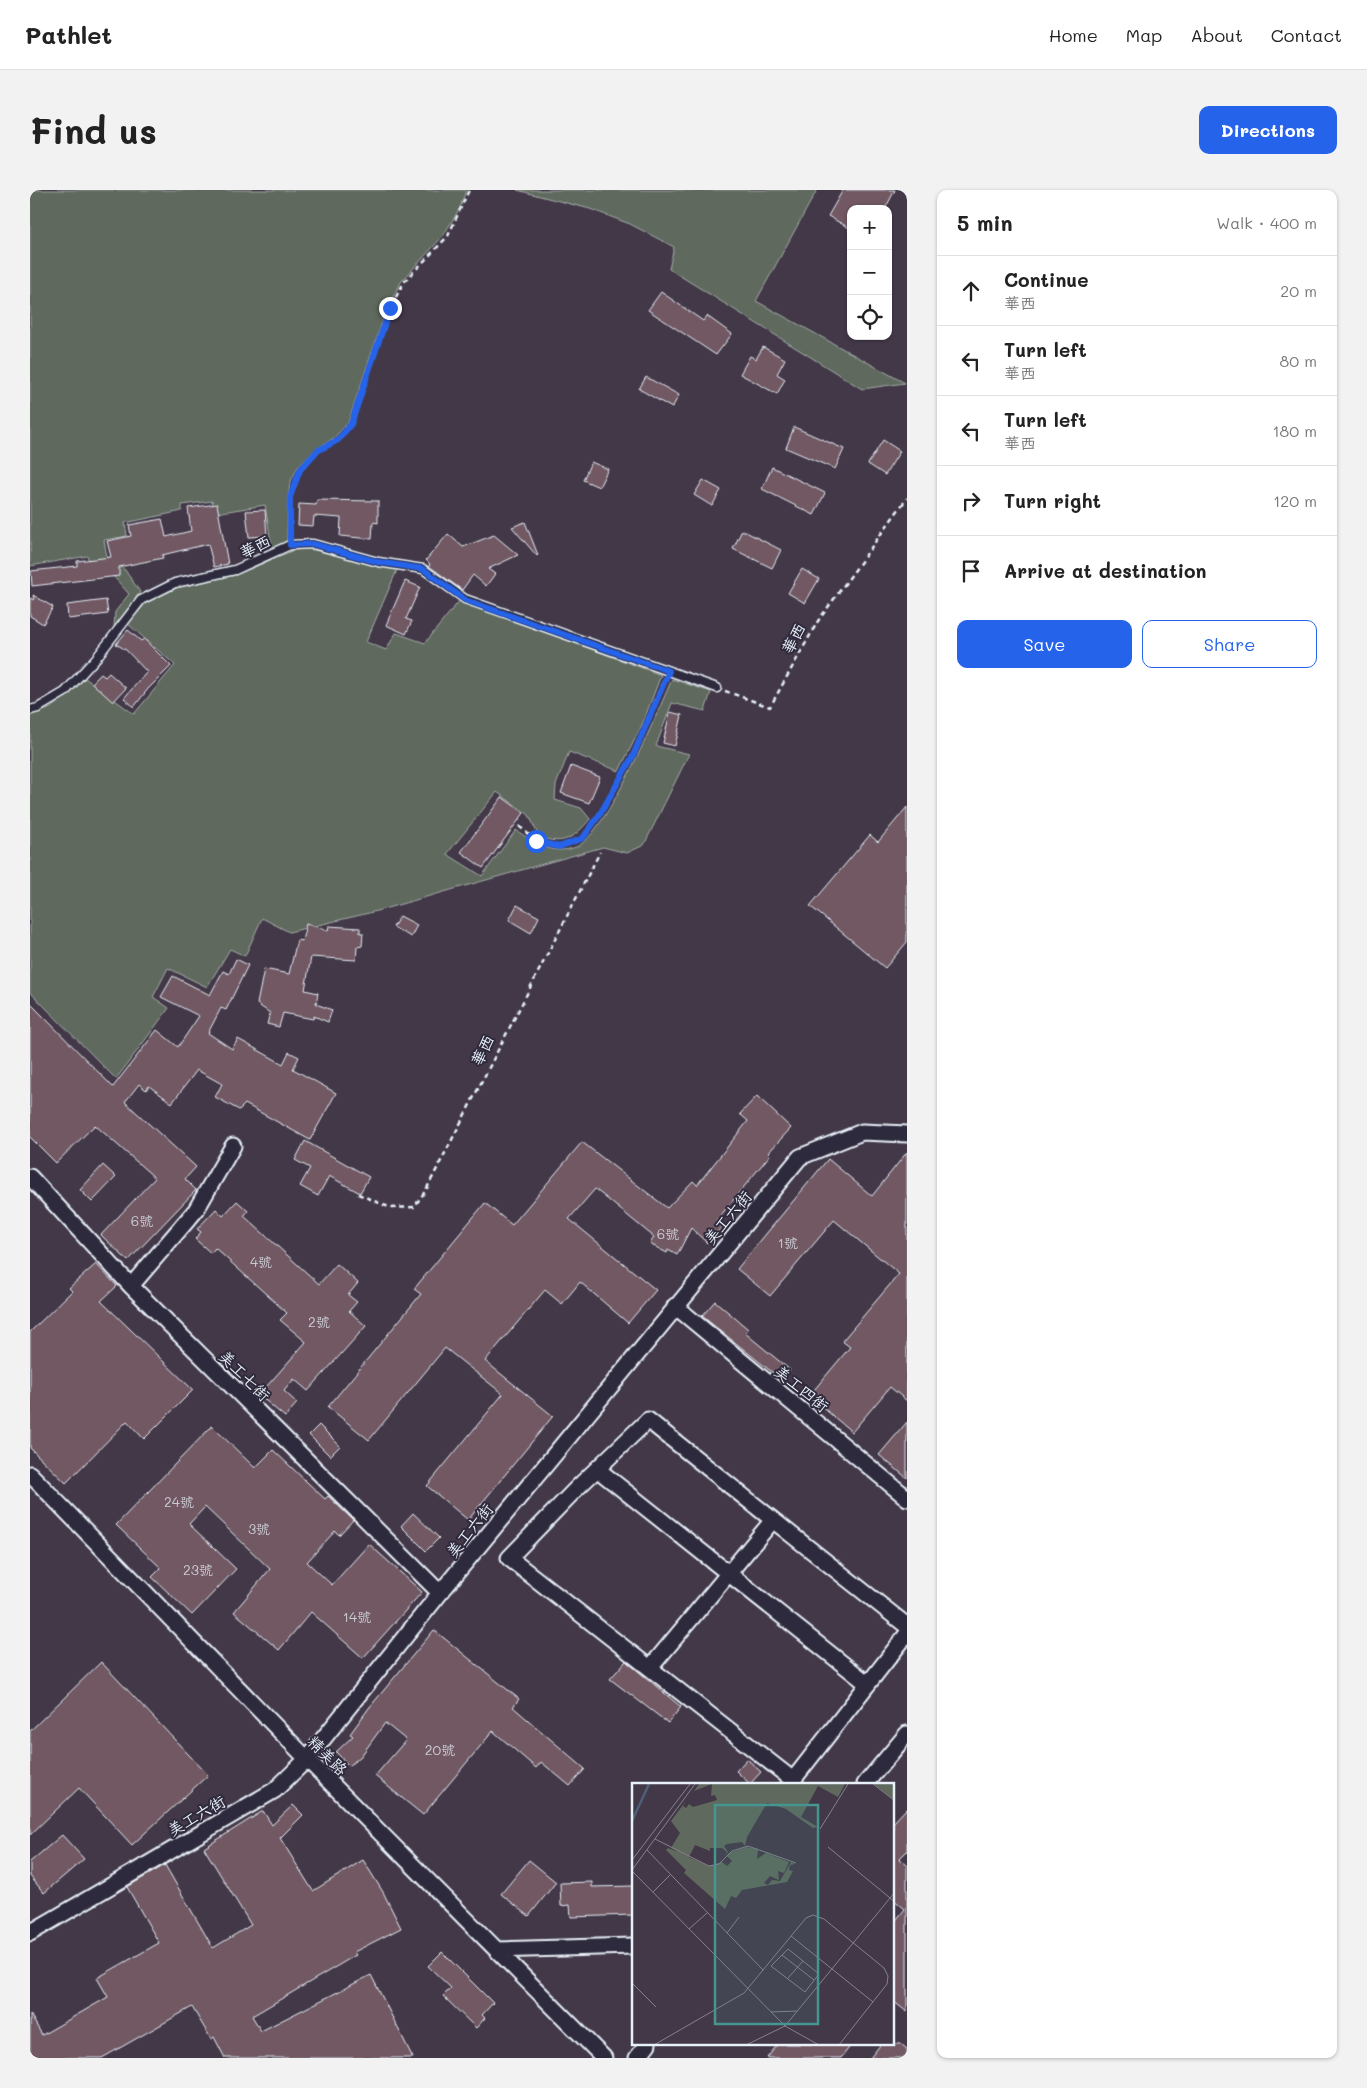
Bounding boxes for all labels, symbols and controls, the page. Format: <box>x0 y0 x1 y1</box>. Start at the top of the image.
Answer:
text: Pathlet <box>25 19 112 50</box>
text: Home <box>1049 23 1098 47</box>
text: Map <box>1126 23 1162 47</box>
text: About <box>1190 23 1243 47</box>
text: Contact <box>1271 23 1342 47</box>
button: Directions <box>1199 106 1337 154</box>
text: Find us <box>30 107 157 153</box>
map controls <box>847 205 892 340</box>
button: + <box>847 205 892 250</box>
text: 5 min <box>957 209 1013 236</box>
text: Walk · 400 m <box>1216 212 1317 233</box>
button: − <box>847 250 892 295</box>
text: Continue <box>1004 267 1089 292</box>
icon: ahead <box>957 277 985 305</box>
text: 20 m <box>1280 280 1317 301</box>
text: 華西 <box>1004 292 1036 313</box>
button: locate <box>847 295 892 340</box>
route end <box>379 297 402 320</box>
text: Turn left <box>1004 337 1087 362</box>
icon: left <box>957 347 985 375</box>
text: 80 m <box>1280 350 1317 371</box>
text: 華西 <box>1004 362 1036 383</box>
text: Turn left <box>1004 407 1087 432</box>
icon: left <box>957 417 985 445</box>
text: 180 m <box>1272 420 1317 441</box>
text: 華西 <box>1004 432 1036 453</box>
icon: right <box>957 487 985 515</box>
text: Turn right <box>1004 488 1101 513</box>
text: 120 m <box>1273 490 1317 511</box>
street label: 華西 <box>236 530 274 562</box>
icon: arrive <box>957 557 985 585</box>
text: Arrive at destination <box>1004 558 1207 583</box>
street label: 華西 <box>776 619 810 657</box>
button: Save <box>957 620 1132 668</box>
button: Share <box>1142 620 1317 668</box>
route start <box>525 830 548 853</box>
street label: 華西 <box>465 1031 499 1069</box>
street label: 美工六街 <box>698 1186 756 1248</box>
house number: 6號 <box>131 1211 153 1230</box>
house number: 6號 <box>657 1224 679 1243</box>
house number: 1號 <box>778 1233 798 1252</box>
house number: 4號 <box>250 1252 272 1271</box>
house number: 2號 <box>308 1312 330 1331</box>
street label: 美工七街 <box>215 1345 275 1405</box>
street label: 美工四街 <box>771 1360 833 1416</box>
house number: 24號 <box>164 1492 194 1511</box>
street label: 美工六街 <box>441 1499 497 1561</box>
house number: 3號 <box>248 1519 270 1538</box>
house number: 23號 <box>183 1560 213 1579</box>
house number: 14號 <box>343 1607 371 1626</box>
street label: 精美路 <box>304 1731 352 1779</box>
house number: 20號 <box>425 1740 455 1759</box>
inset map <box>632 1783 894 2046</box>
street label: 美工六街 <box>163 1790 229 1840</box>

